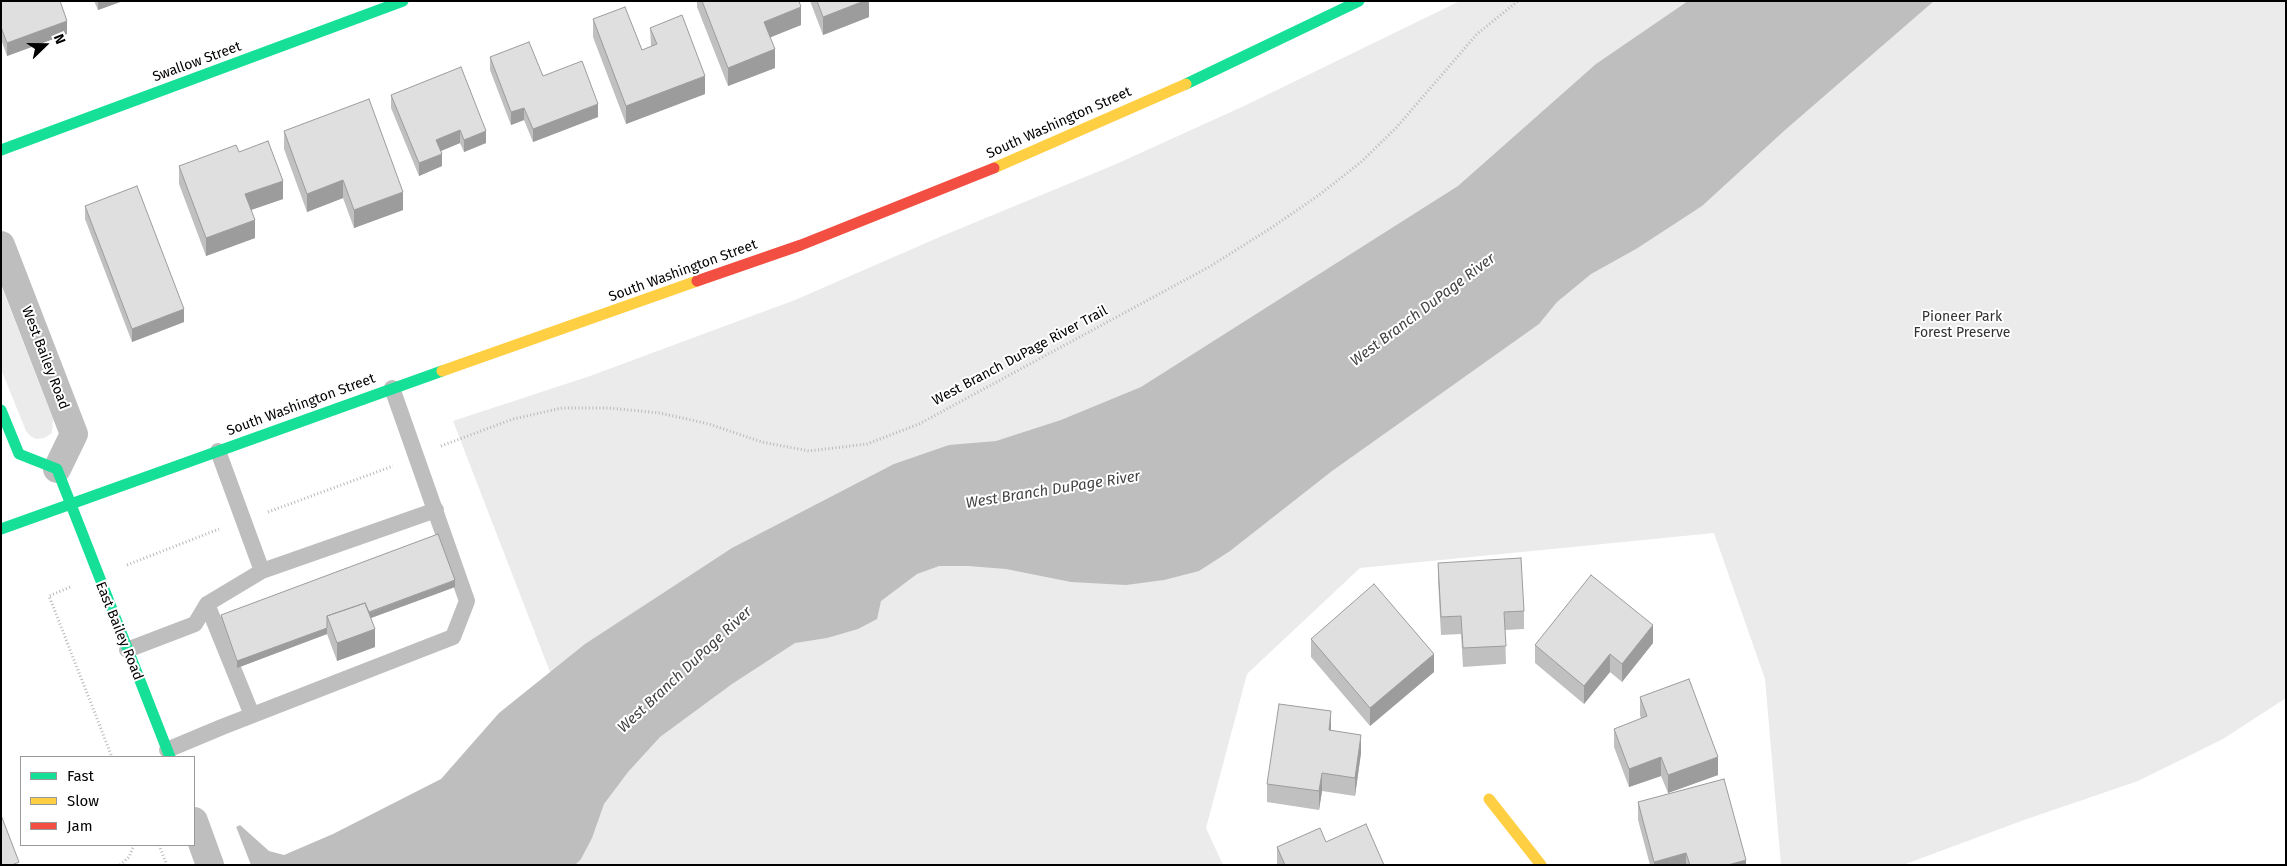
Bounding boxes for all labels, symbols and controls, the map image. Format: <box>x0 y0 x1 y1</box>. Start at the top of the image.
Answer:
north arrow <box>20 20 70 70</box>
text: N <box>50 32 69 47</box>
street label: Swallow Street <box>150 38 244 86</box>
street label: South Washington Street <box>984 83 1134 163</box>
street label: South Washington Street <box>607 236 759 306</box>
water label: West Branch DuPage River <box>1347 250 1499 370</box>
street label: West Branch DuPage River Trail <box>930 303 1110 409</box>
street label: West Bailey Road <box>18 304 72 412</box>
park label: Pioneer Park Forest Preserve <box>1914 309 2010 342</box>
street label: South Washington Street <box>225 370 377 440</box>
water label: West Branch DuPage River <box>964 467 1142 513</box>
street label: East Bailey Road <box>92 579 146 683</box>
water label: West Branch DuPage River <box>614 603 756 737</box>
legend <box>20 756 195 846</box>
text: Fast <box>67 767 94 785</box>
text: Slow <box>67 792 99 810</box>
text: Jam <box>67 817 93 835</box>

